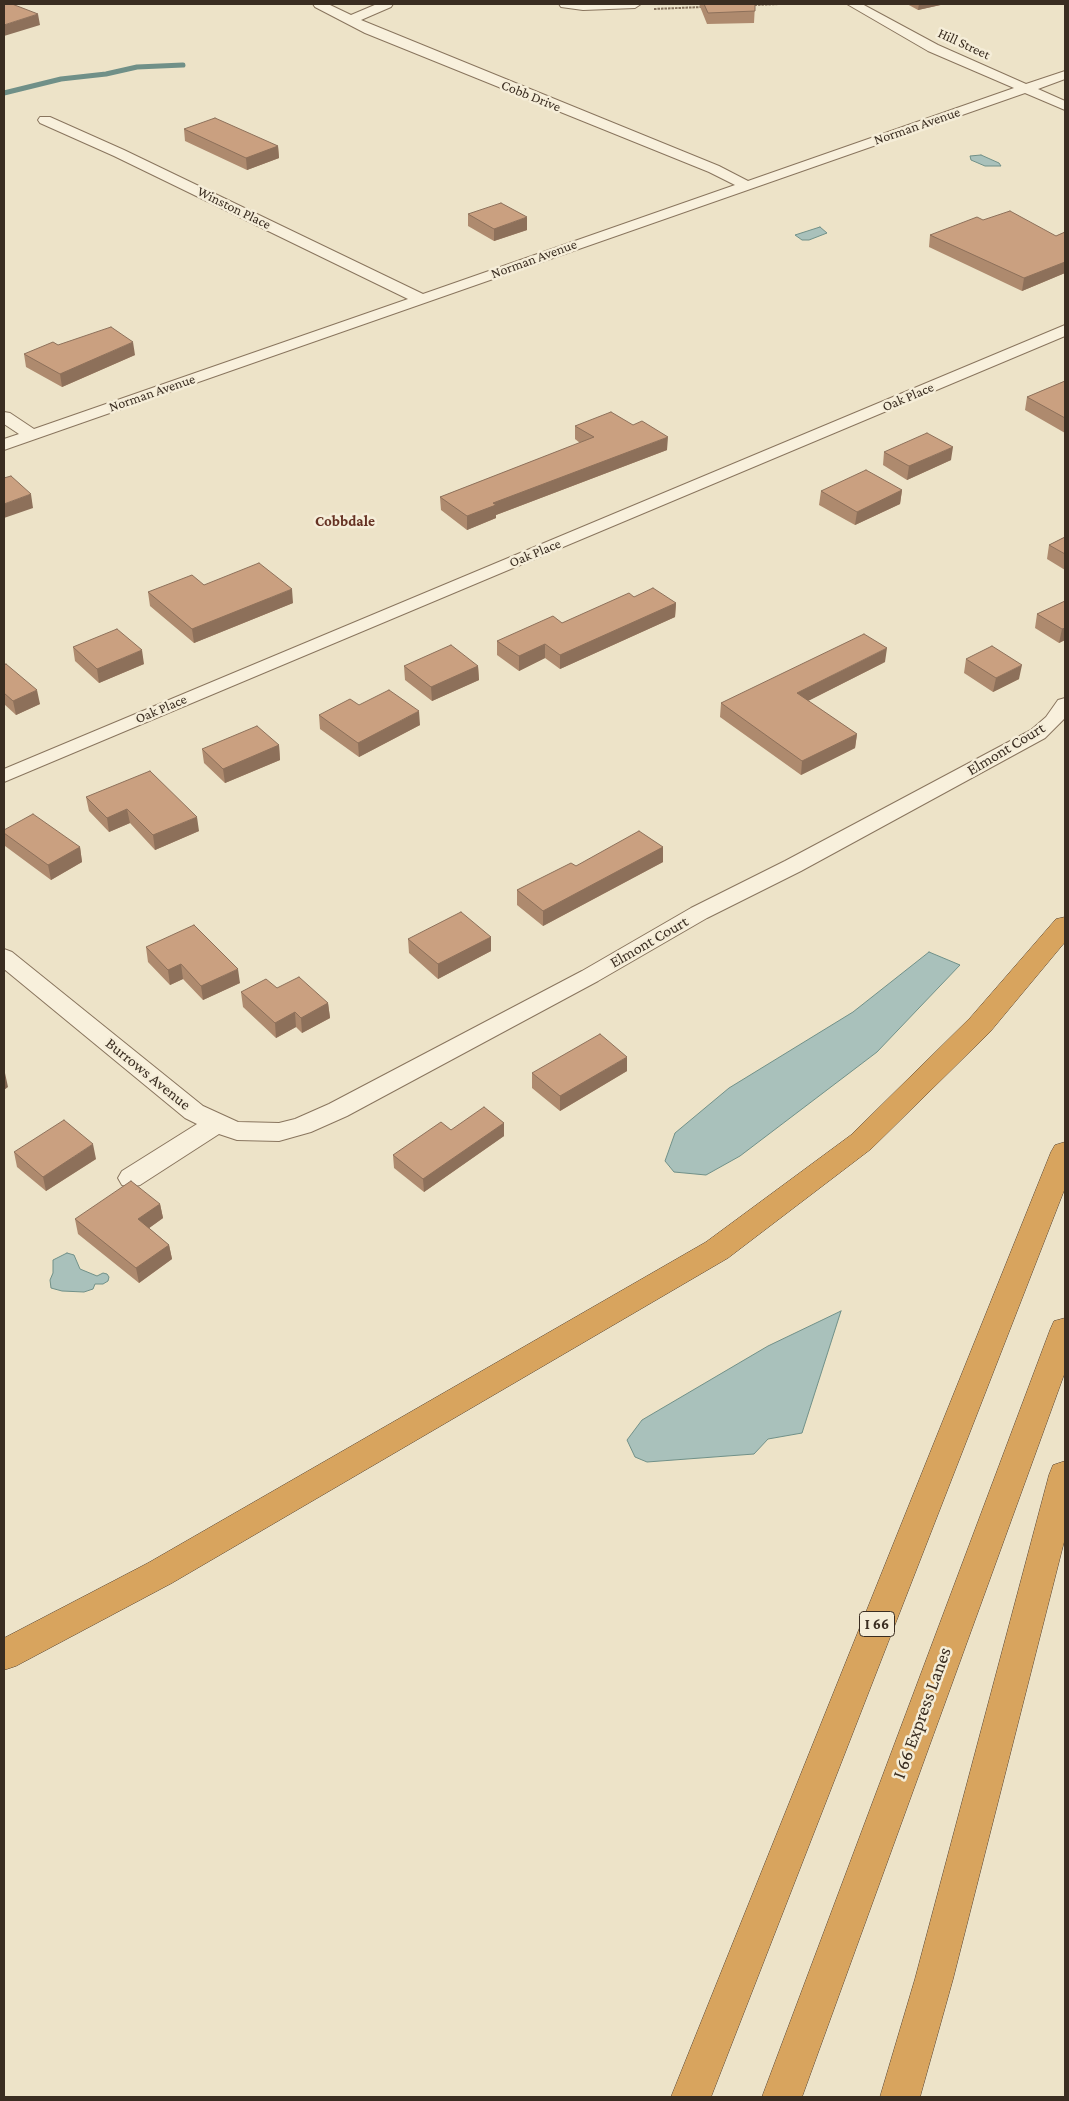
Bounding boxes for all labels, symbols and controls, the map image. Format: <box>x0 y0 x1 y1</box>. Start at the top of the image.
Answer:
street label: Hill Street <box>935 25 993 63</box>
street label: Cobb Drive <box>499 76 563 116</box>
street label: Norman Avenue <box>872 103 962 149</box>
street label: Winston Place <box>194 183 274 233</box>
street label: Norman Avenue <box>489 236 579 282</box>
street label: Norman Avenue <box>107 370 197 416</box>
street label: Oak Place <box>880 379 936 415</box>
district label: Cobbdale <box>315 512 375 530</box>
street label: Oak Place <box>507 535 563 571</box>
street label: Oak Place <box>133 691 189 727</box>
street label: Elmont Court <box>964 718 1048 780</box>
street label: Elmont Court <box>606 912 692 972</box>
street label: Burrows Avenue <box>101 1034 195 1114</box>
road number: I 66 <box>860 1612 894 1636</box>
street label: I 66 Express Lanes <box>888 1644 956 1782</box>

